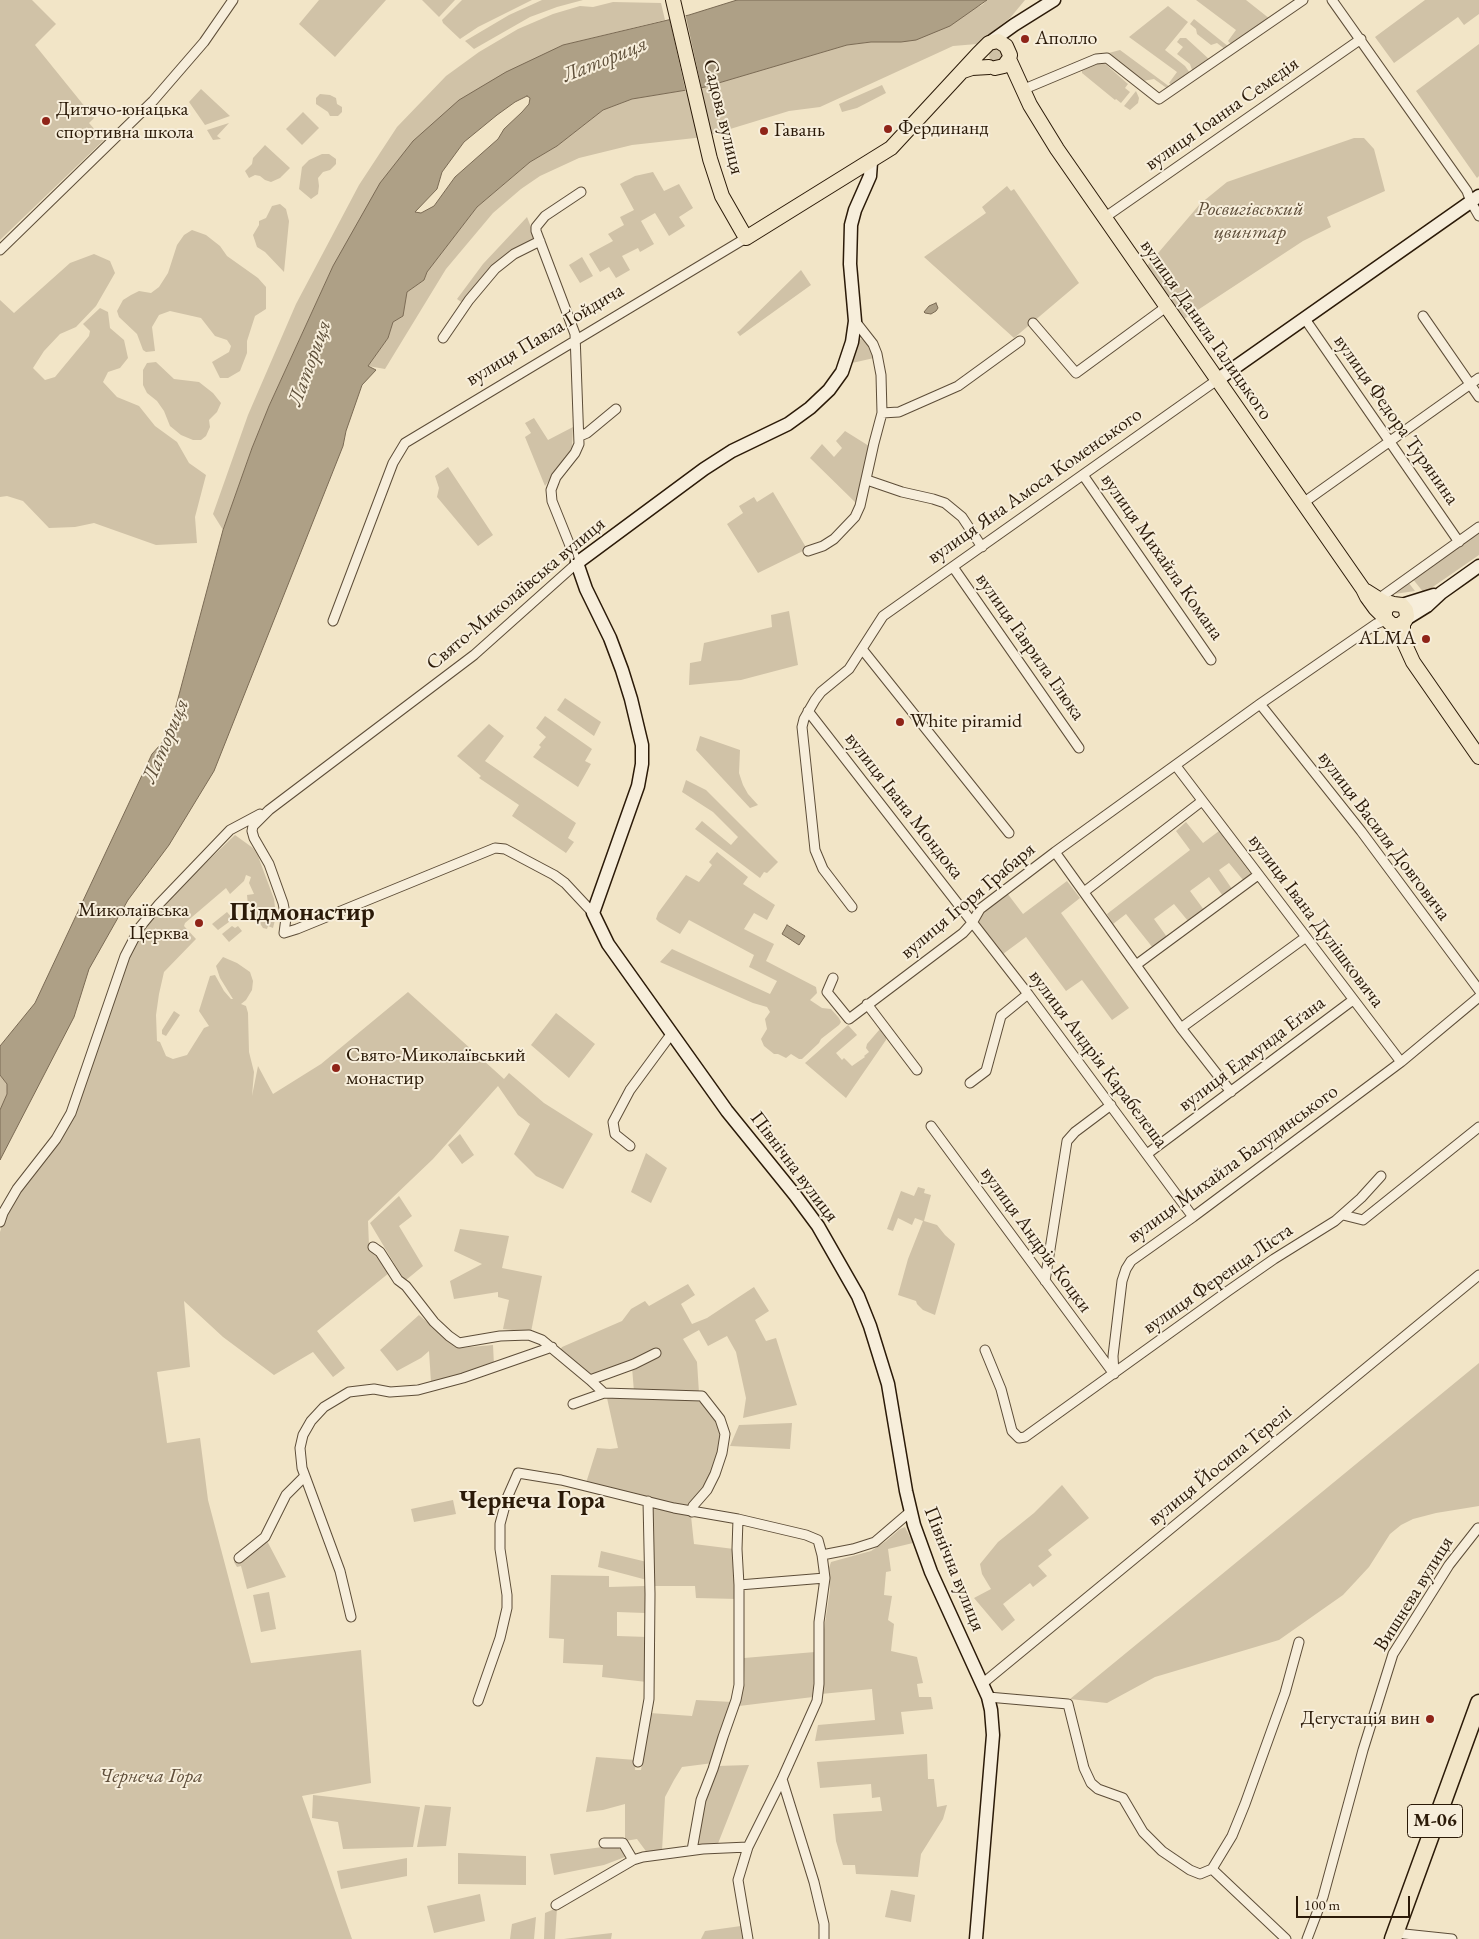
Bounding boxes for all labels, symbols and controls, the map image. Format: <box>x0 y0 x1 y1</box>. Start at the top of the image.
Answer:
place label: Аполло <box>1035 27 1097 51</box>
water label: Латориця <box>559 32 651 88</box>
marker: Аполло <box>1019 33 1031 45</box>
street label: вулиця Іоанна Семедія <box>1141 52 1303 176</box>
street label: Садова вулиця <box>697 57 749 177</box>
place label: Дитячо-юнацька спортивна школа <box>56 98 194 145</box>
marker: Дитячо-юнацька спортивна школа <box>40 115 52 127</box>
place label: Фердинанд <box>898 117 989 141</box>
place label: Гавань <box>774 119 825 143</box>
marker: Фердинанд <box>882 123 894 135</box>
marker: Гавань <box>758 125 770 137</box>
park label: Росвигівський цвинтар <box>1197 198 1303 245</box>
street label: вулиця Данила Галицького <box>1135 235 1277 425</box>
street label: вулиця Павла Ґойдича <box>462 278 628 392</box>
water label: Латориця <box>283 317 337 409</box>
street label: вулиця Федора Турянина <box>1328 330 1464 510</box>
street label: вулиця Яна Амоса Коменського <box>923 403 1147 569</box>
street label: вулиця Михайла Комана <box>1095 469 1229 645</box>
street label: Свято-Миколаївська вулиця <box>422 512 610 676</box>
street label: вулиця Гаврила Глюка <box>970 569 1090 725</box>
place label: ALMA <box>1359 627 1416 651</box>
marker: ALMA <box>1420 633 1432 645</box>
water label: Латориця <box>137 695 195 787</box>
place label: White piramid <box>910 710 1022 734</box>
marker: White piramid <box>894 716 906 728</box>
street label: вулиця Івана Мондока <box>839 728 969 884</box>
street label: вулиця Василя Довговича <box>1312 747 1456 925</box>
street label: вулиця Івана Дулішковича <box>1243 829 1389 1013</box>
street label: вулиця Ігоря Грабаря <box>896 838 1040 964</box>
district label: Підмонастир <box>229 898 375 928</box>
place label: Миколаївська Церква <box>78 899 189 946</box>
marker: Миколаївська Церква <box>193 917 205 929</box>
street label: вулиця Андрія Карабелеша <box>1023 965 1173 1153</box>
street label: вулиця Едмунда Еґана <box>1174 991 1330 1117</box>
place label: Свято-Миколаївський монастир <box>346 1044 526 1091</box>
marker: Свято-Миколаївський монастир <box>330 1062 342 1074</box>
street label: вулиця Михайла Балудянського <box>1123 1079 1343 1249</box>
street label: Північна вулиця <box>745 1107 843 1227</box>
street label: вулиця Андрія Коцки <box>975 1162 1097 1318</box>
street label: вулиця Ференца Ліста <box>1139 1218 1297 1340</box>
street label: вулиця Йосипа Терелі <box>1143 1401 1297 1531</box>
district label: Чернеча Гора <box>459 1486 605 1516</box>
street label: Північна вулиця <box>918 1503 990 1635</box>
street label: Вишнева вулиця <box>1369 1532 1459 1656</box>
place label: Дегустація вин <box>1301 1707 1420 1731</box>
marker: Дегустація вин <box>1424 1713 1436 1725</box>
park label: Чернеча Гора <box>99 1765 203 1789</box>
road number: М-06 <box>1408 1804 1462 1838</box>
scale bar <box>1299 1886 1413 1918</box>
text: 100 m <box>1304 1895 1340 1914</box>

